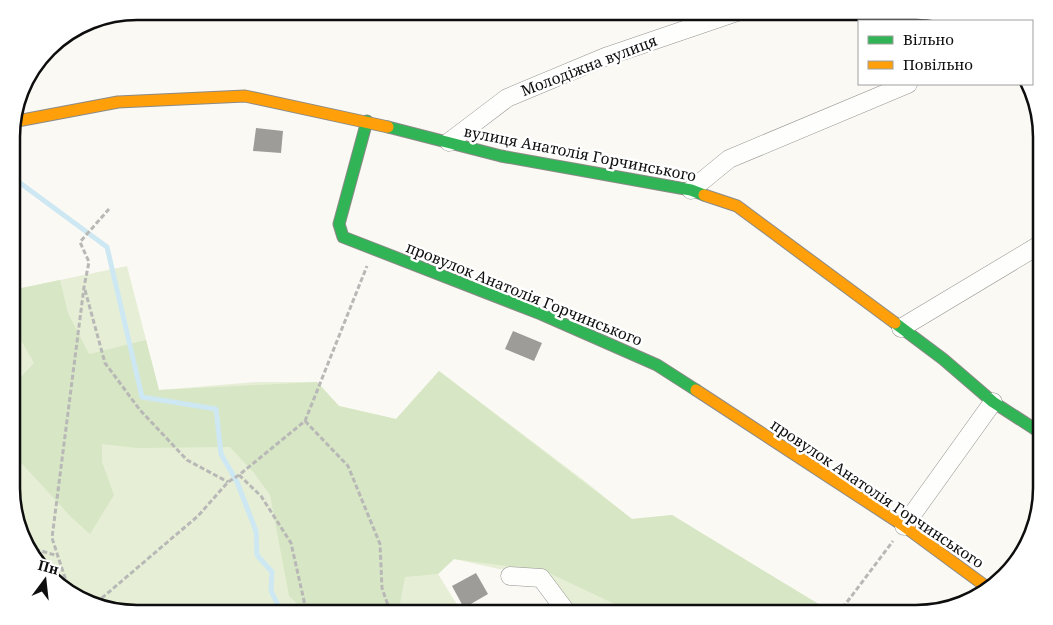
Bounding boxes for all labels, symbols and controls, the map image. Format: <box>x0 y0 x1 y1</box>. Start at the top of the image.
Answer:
legend <box>858 20 1033 85</box>
text: Вільно <box>903 29 954 49</box>
street label: Молодіжна вулиця <box>518 30 660 100</box>
text: Повільно <box>903 54 973 74</box>
street label: вулиця Анатолія Горчинського <box>462 121 698 185</box>
street label: провулок Анатолія Горчинського <box>403 236 646 350</box>
street label: провулок Анатолія Горчинського <box>767 414 988 572</box>
north arrow <box>20 555 70 605</box>
text: Пн <box>36 555 61 579</box>

